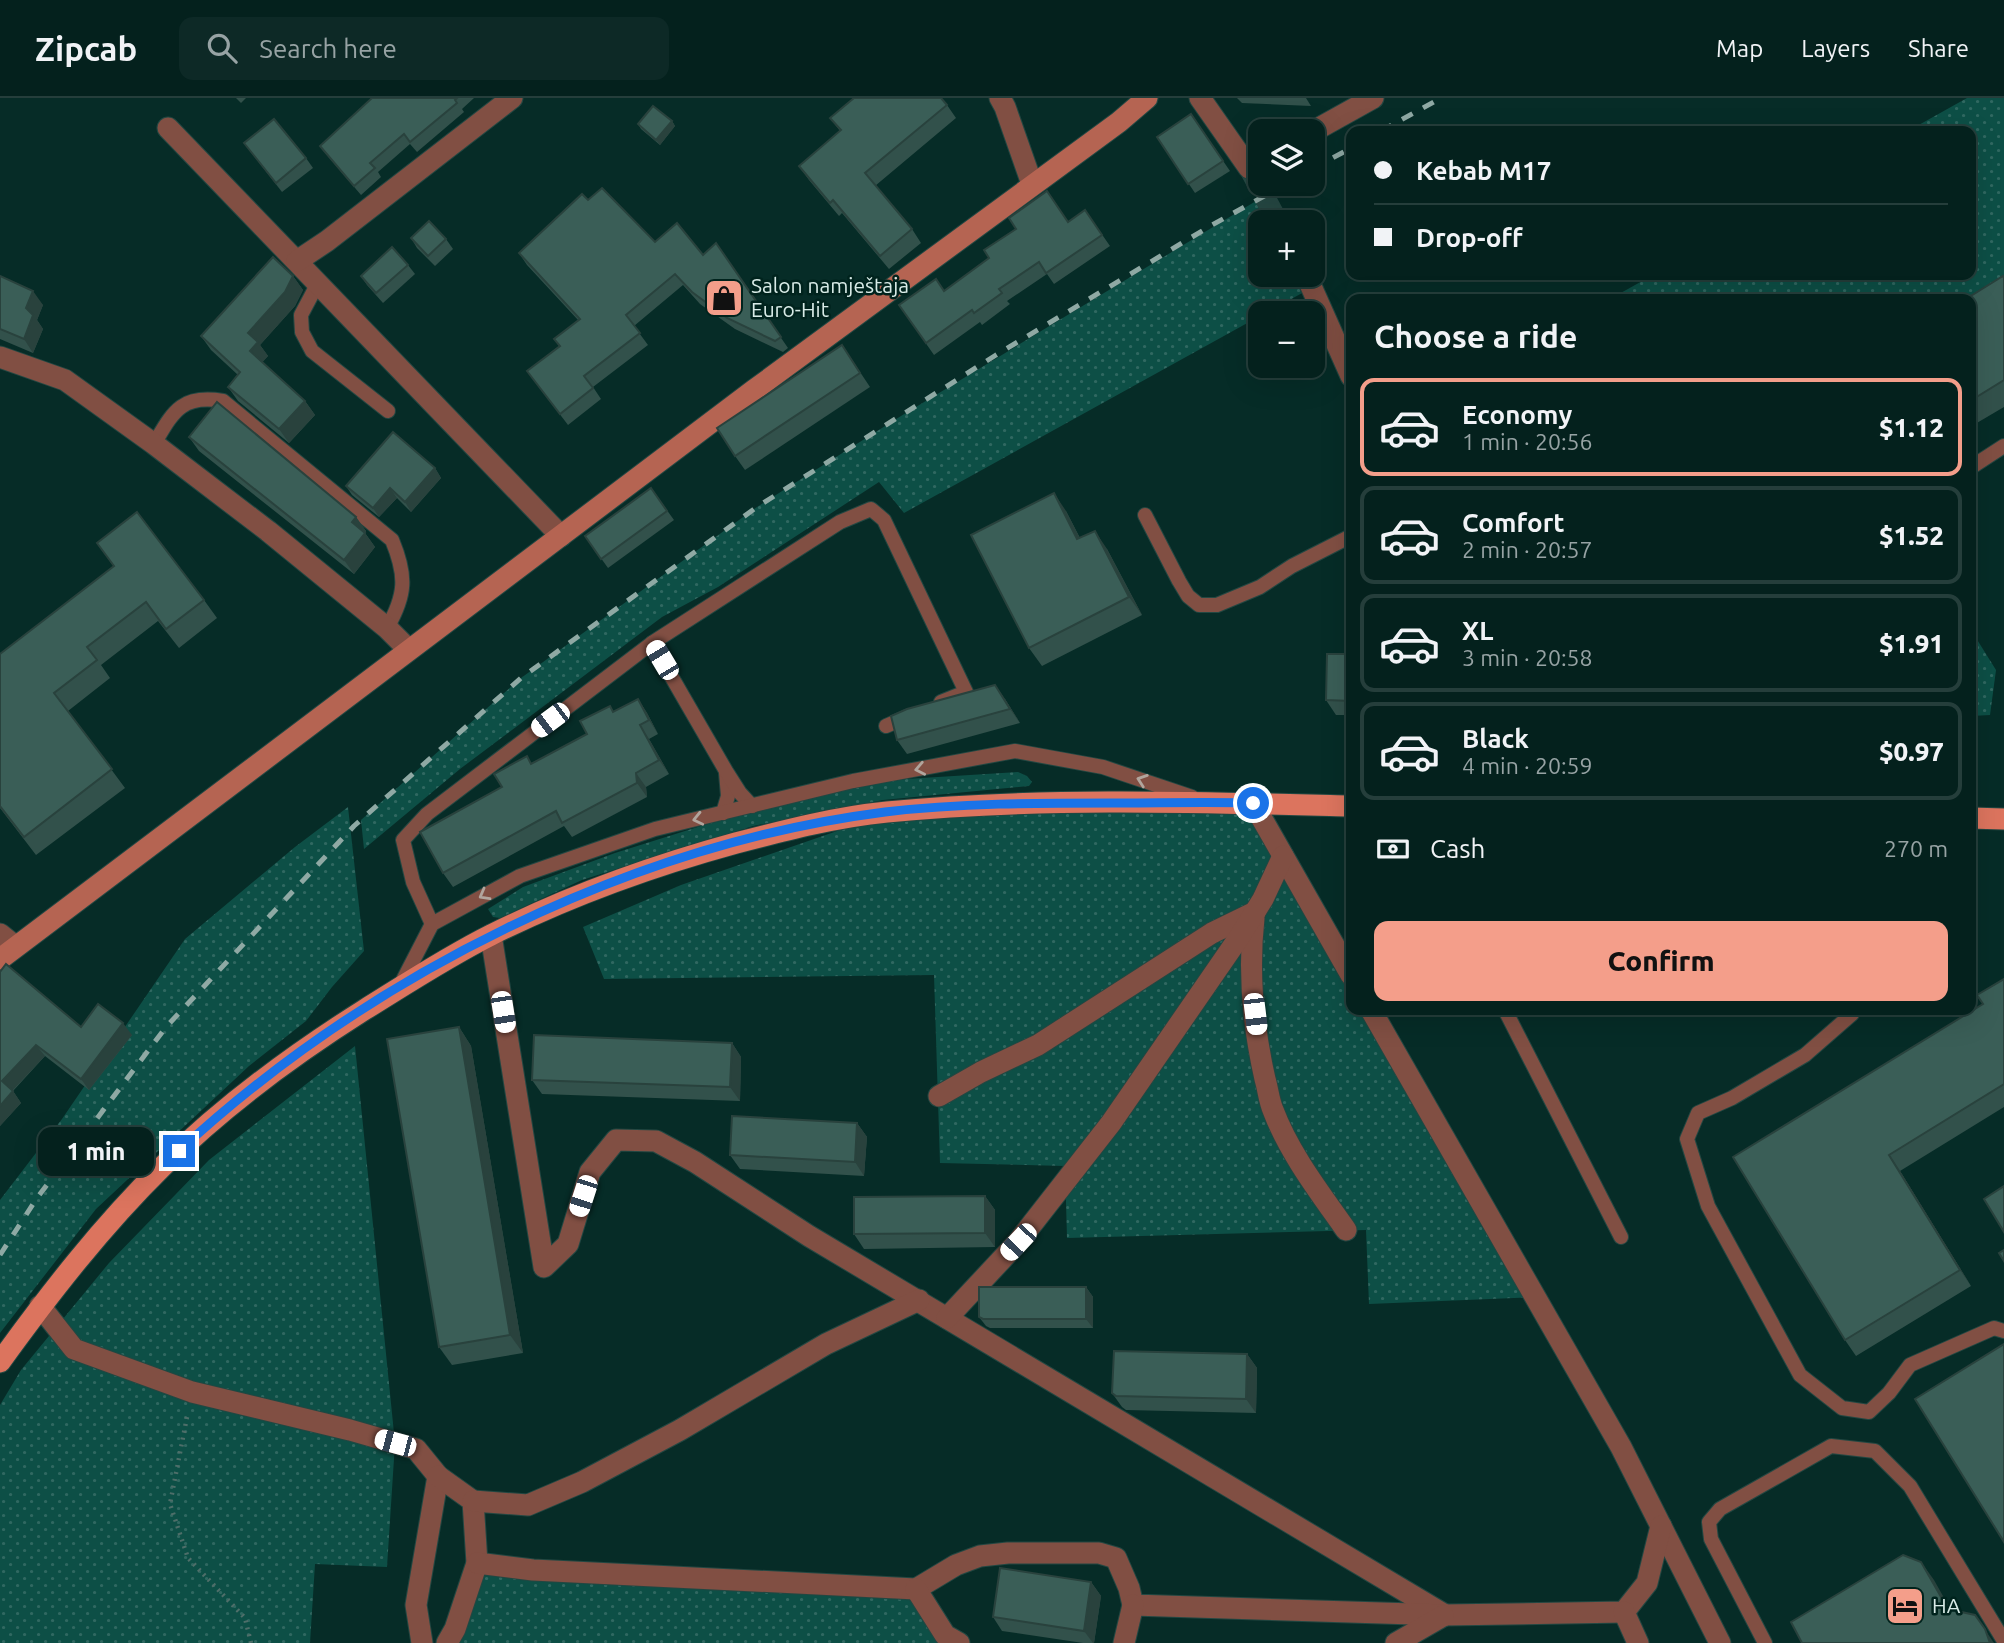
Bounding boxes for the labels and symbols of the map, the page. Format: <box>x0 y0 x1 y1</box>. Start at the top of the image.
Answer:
place label: Salon namještaja Euro-Hit <box>751 273 909 321</box>
shop icon: Salon namještaja Euro-Hit <box>703 277 745 319</box>
car <box>643 637 682 683</box>
car <box>527 699 574 741</box>
one-way arrow <box>914 760 926 775</box>
one-way arrow <box>1136 774 1149 788</box>
route start <box>1237 787 1269 819</box>
one-way arrow <box>692 811 704 825</box>
one-way arrow <box>479 887 492 901</box>
car <box>490 990 517 1034</box>
car <box>1243 992 1268 1036</box>
callout: 1 min <box>39 1126 154 1176</box>
route end <box>163 1135 195 1167</box>
car <box>567 1173 600 1219</box>
car <box>996 1219 1041 1265</box>
car <box>372 1427 419 1459</box>
hotel icon: HA <box>1884 1585 1926 1627</box>
place label: HA <box>1932 1593 1961 1617</box>

